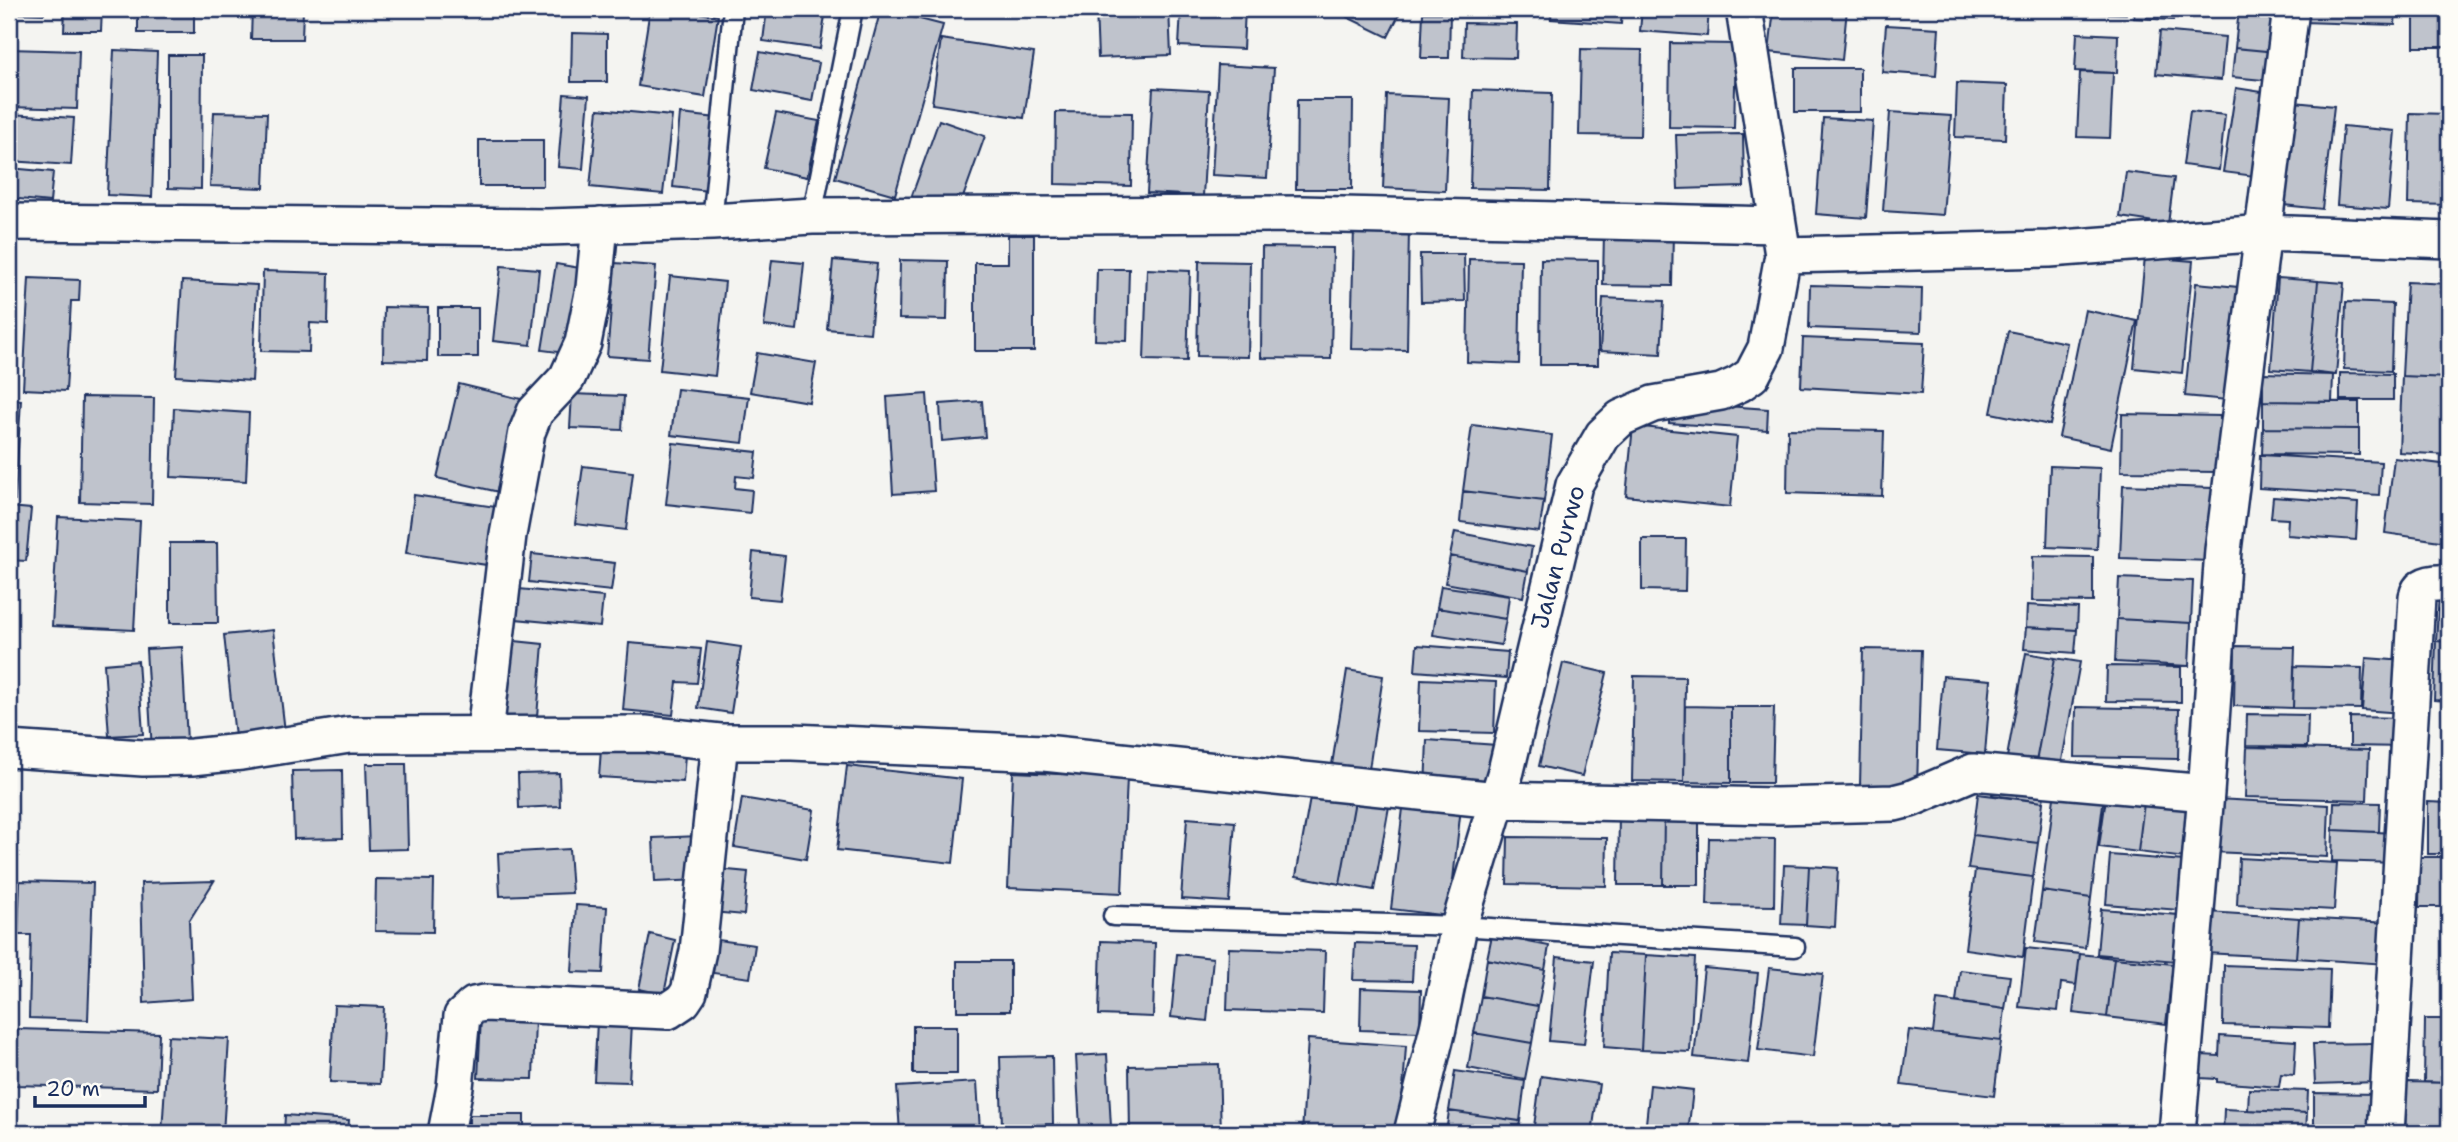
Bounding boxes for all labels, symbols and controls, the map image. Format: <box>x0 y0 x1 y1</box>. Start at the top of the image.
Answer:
street label: Jalan Purwo <box>1523 482 1593 632</box>
scale bar <box>35 1065 145 1109</box>
text: 20 m <box>46 1075 100 1103</box>

